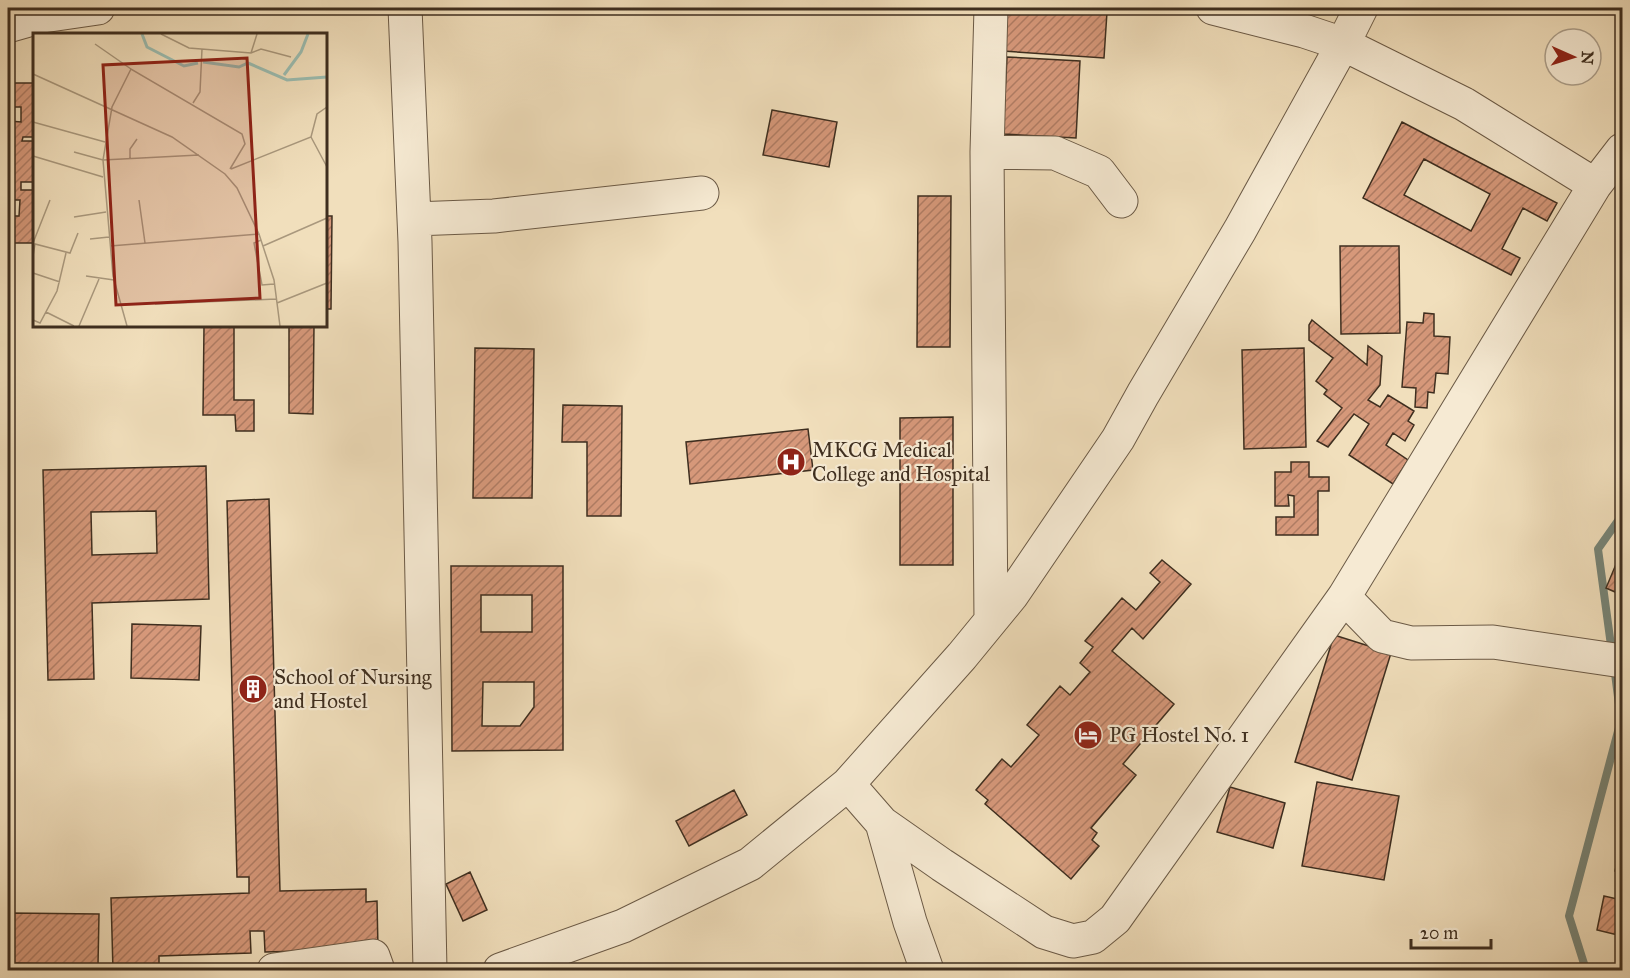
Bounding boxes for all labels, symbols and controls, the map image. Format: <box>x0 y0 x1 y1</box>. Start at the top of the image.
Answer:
north arrow <box>1543 27 1603 87</box>
inset map <box>33 33 327 327</box>
text: N <box>1578 50 1597 65</box>
place label: MKCG Medical College and Hospital <box>812 437 990 487</box>
hospital icon: MKCG Medical College and Hospital <box>775 446 807 478</box>
place label: School of Nursing and Hostel <box>274 664 432 714</box>
building icon: School of Nursing and Hostel <box>237 673 269 705</box>
hotel icon: PG Hostel No. 1 <box>1072 719 1104 751</box>
place label: PG Hostel No. 1 <box>1109 722 1249 748</box>
scale bar <box>1411 912 1490 950</box>
text: 20 m <box>1420 922 1458 944</box>

